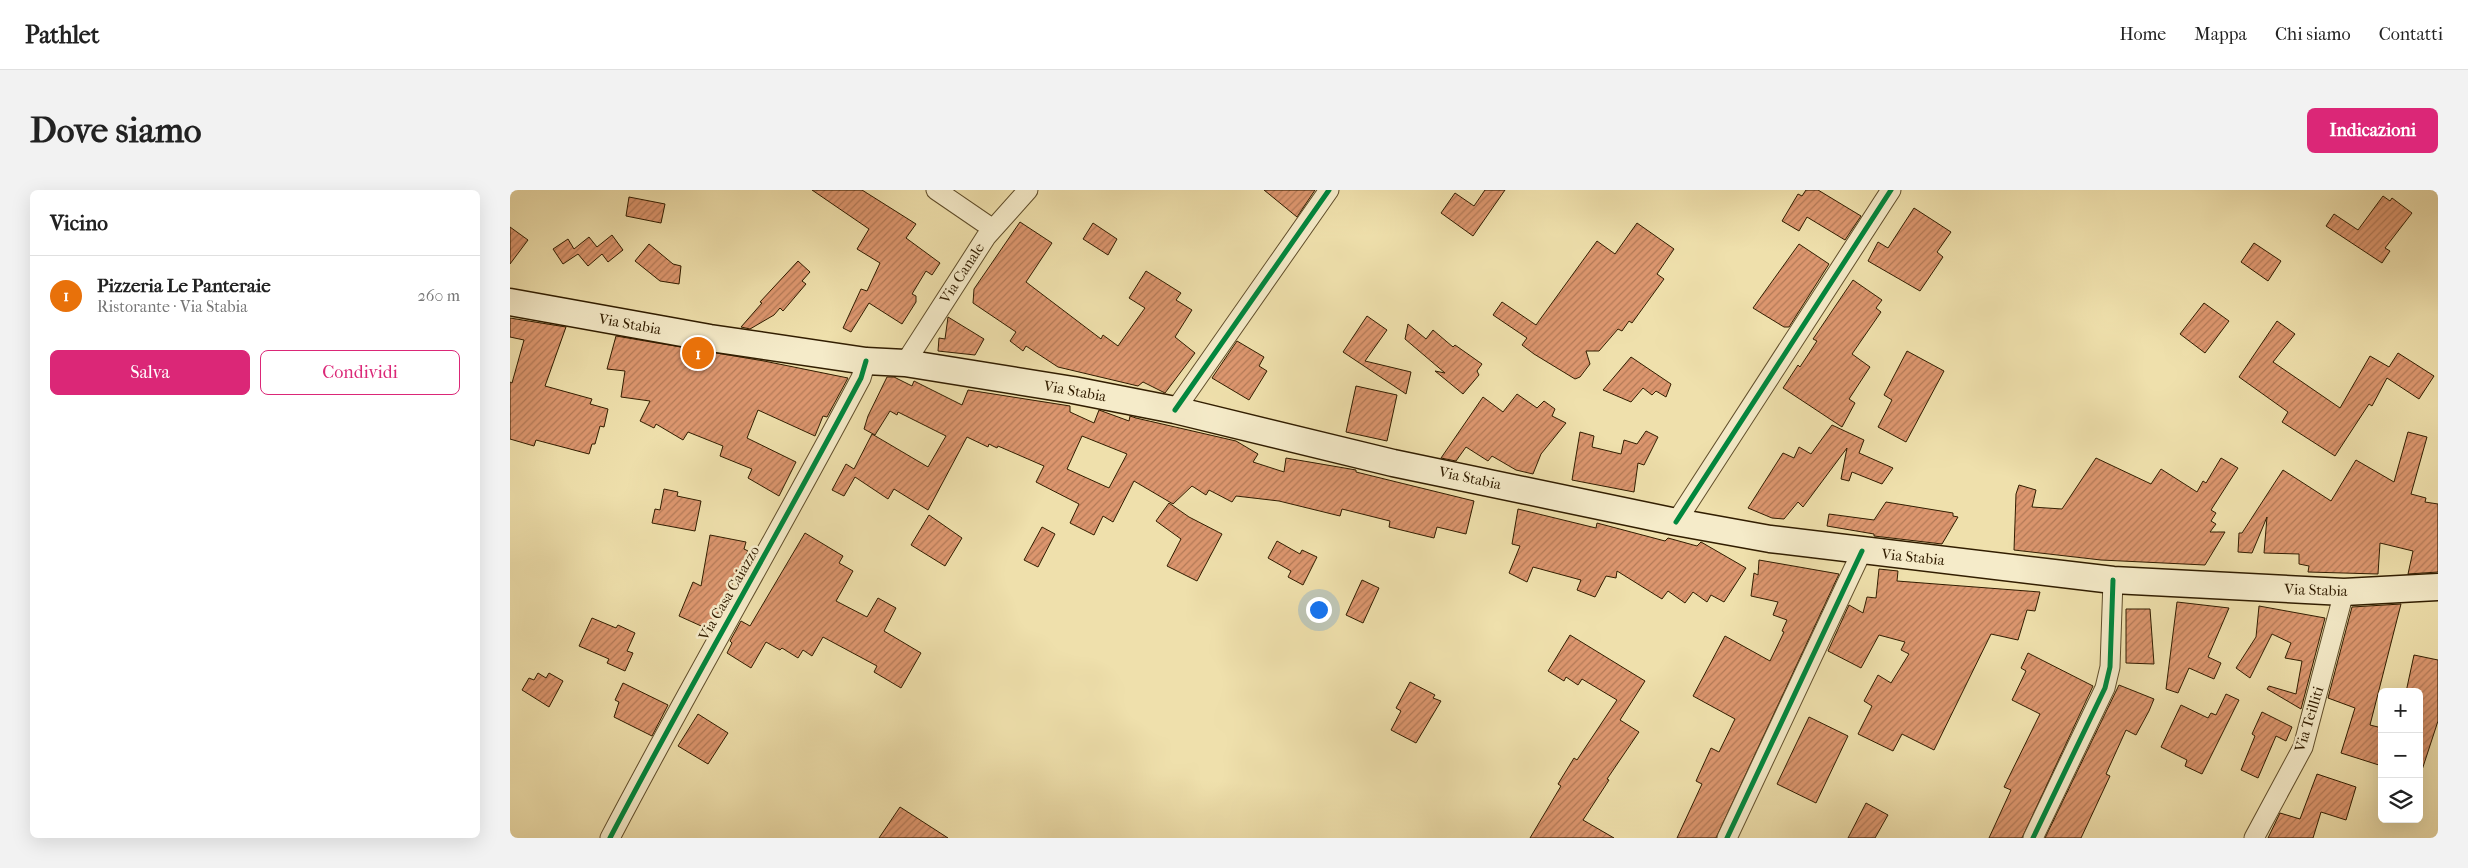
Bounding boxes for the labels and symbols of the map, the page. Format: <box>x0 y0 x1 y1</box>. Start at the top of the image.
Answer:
street label: Via Canale <box>935 239 989 307</box>
street label: Via Stabia <box>596 309 664 339</box>
pin: 1 <box>682 334 714 372</box>
street label: Via Stabia <box>1041 376 1109 406</box>
street label: Via Stabia <box>1436 462 1504 494</box>
street label: Via Casa Caiazzo <box>694 542 764 644</box>
street label: Via Stabia <box>1879 545 1947 569</box>
street label: Via Stabia <box>2283 580 2349 600</box>
your location <box>1306 597 1332 623</box>
street label: Via Teilliti <box>2290 684 2328 755</box>

